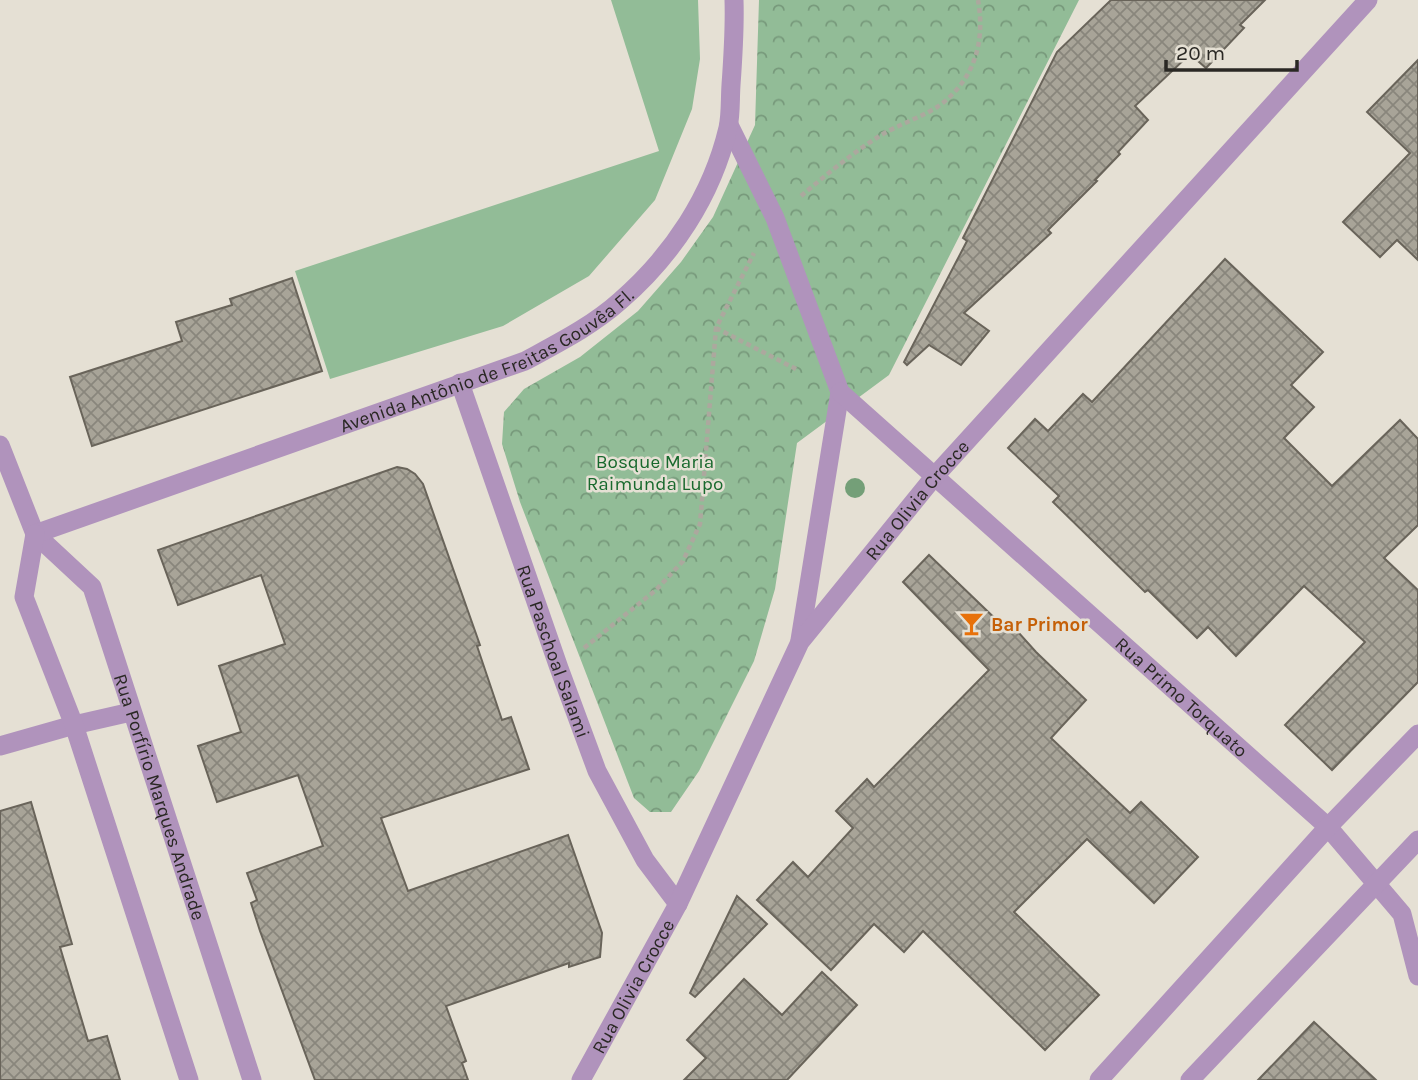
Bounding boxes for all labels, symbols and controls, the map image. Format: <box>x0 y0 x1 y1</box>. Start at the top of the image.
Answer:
scale bar <box>1166 28 1297 72</box>
text: 20 m <box>1176 41 1225 65</box>
street label: Avenida Antônio de Freitas Gouvêa Fl. <box>337 284 638 438</box>
street label: Rua Olivia Crocce <box>861 436 974 565</box>
park label: Bosque Maria Raimunda Lupo <box>587 451 723 495</box>
street label: Rua Paschoal Salami <box>512 562 594 741</box>
bar icon: Bar Primor <box>957 610 985 638</box>
place label: Bar Primor <box>991 614 1088 636</box>
street label: Rua Primo Torquato <box>1111 633 1252 762</box>
street label: Rua Porfírio Marques Andrade <box>109 671 209 923</box>
street label: Rua Olivia Crocce <box>588 916 679 1058</box>

